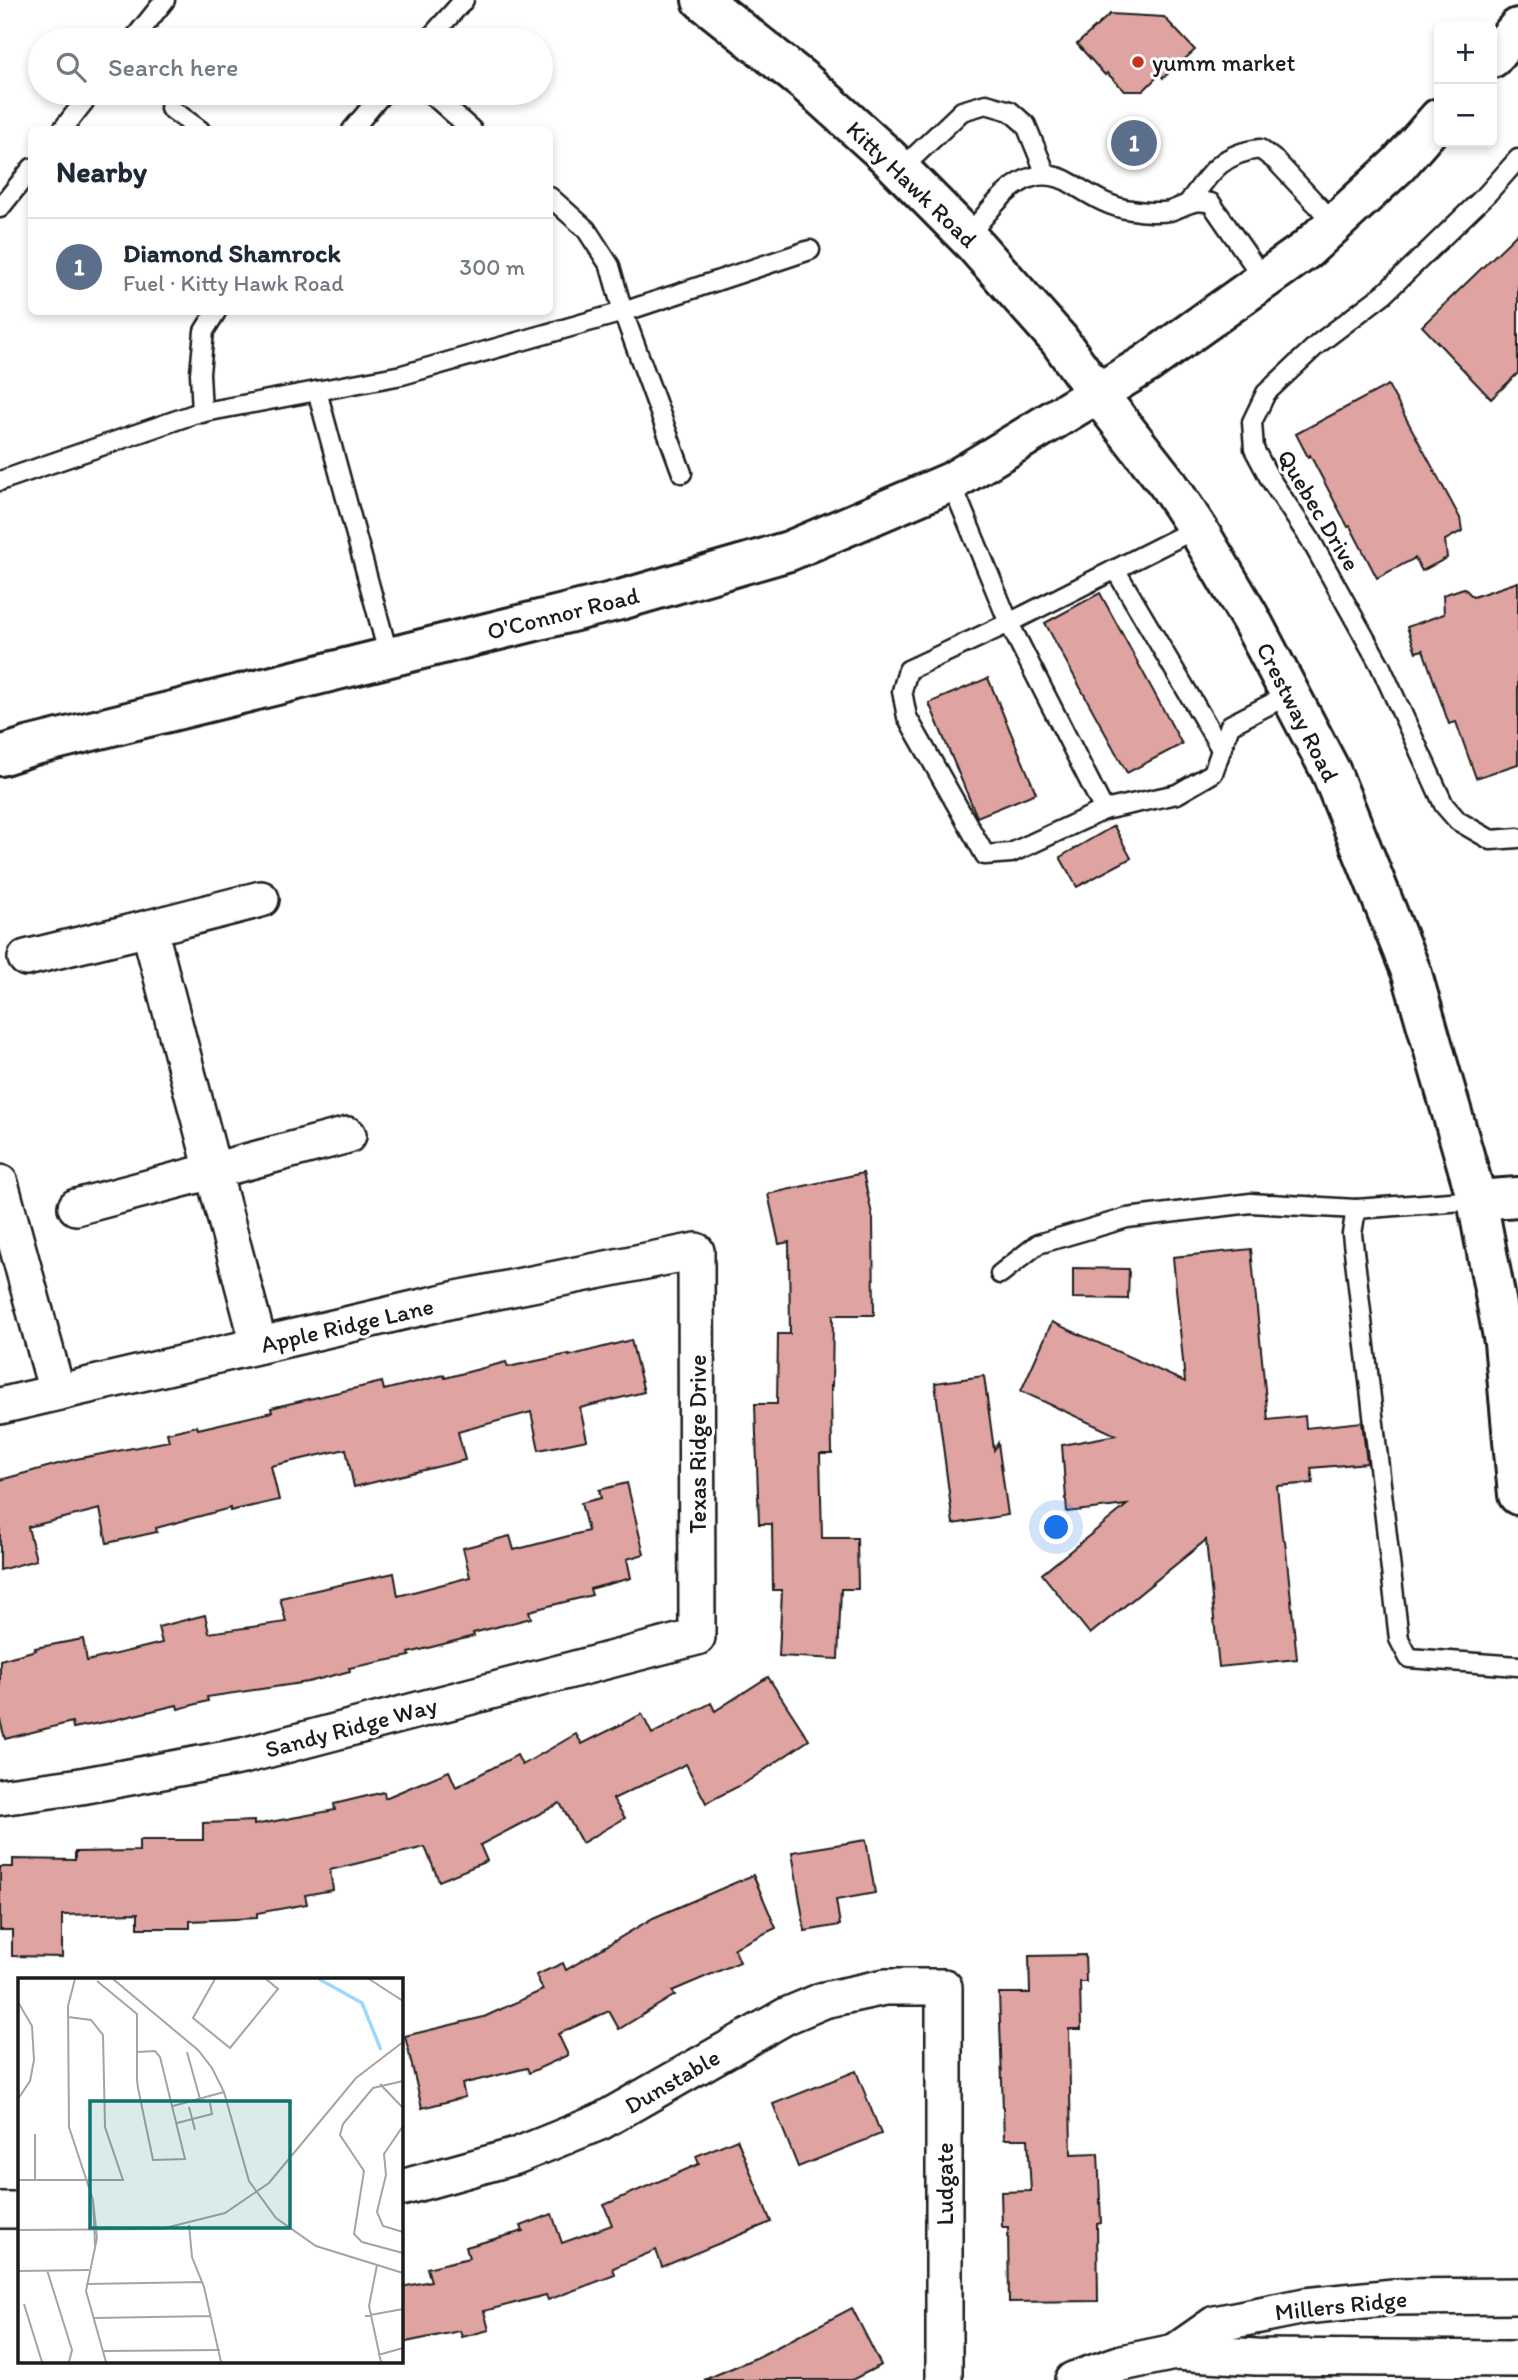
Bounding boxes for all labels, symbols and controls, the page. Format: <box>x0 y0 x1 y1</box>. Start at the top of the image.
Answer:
map controls <box>1434 21 1497 147</box>
button: + <box>1434 21 1497 84</box>
search box <box>28 28 553 105</box>
icon: search <box>52 48 90 86</box>
place label: yumm market <box>1152 48 1296 77</box>
text: Search here <box>108 51 238 83</box>
marker: yumm market <box>1130 54 1146 70</box>
button: − <box>1434 84 1497 147</box>
street label: Kitty Hawk Road <box>841 114 983 254</box>
pin: 1 <box>1111 117 1157 169</box>
text: Nearby <box>56 153 147 190</box>
text: Diamond Shamrock <box>123 237 341 269</box>
text: 1 <box>74 253 84 281</box>
text: 300 m <box>460 253 525 281</box>
text: Fuel · Kitty Hawk Road <box>123 269 344 297</box>
street label: Quebec Drive <box>1271 444 1367 576</box>
street label: O'Connor Road <box>484 580 642 646</box>
street label: Crestway Road <box>1250 637 1346 787</box>
street label: Apple Ridge Lane <box>258 1291 436 1359</box>
street label: Texas Ridge Drive <box>683 1354 712 1534</box>
your location <box>1039 1510 1073 1544</box>
street label: Sandy Ridge Way <box>262 1690 441 1764</box>
inset map <box>18 1978 402 2362</box>
street label: Dunstable <box>619 2042 725 2120</box>
street label: Ludgate <box>930 2142 959 2226</box>
street label: Millers Ridge <box>1273 2284 1409 2326</box>

